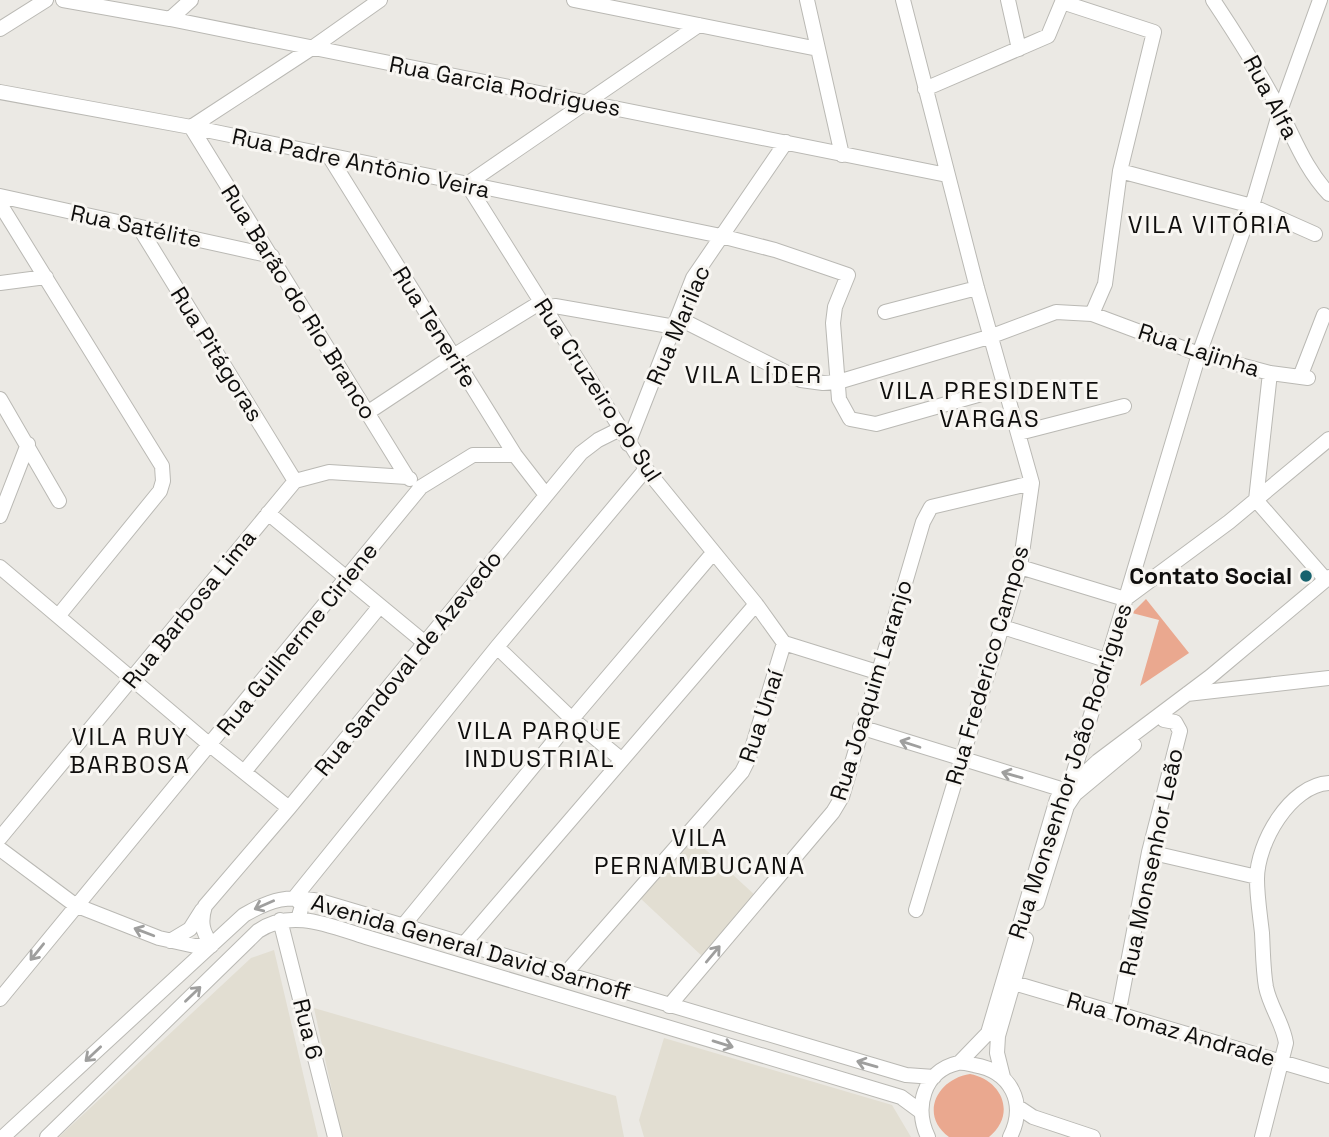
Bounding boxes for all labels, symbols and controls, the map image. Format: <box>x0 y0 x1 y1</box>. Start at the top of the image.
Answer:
street label: Rua Garcia Rodrigues <box>387 49 623 123</box>
street label: Rua Alfa <box>1236 50 1306 144</box>
street label: Rua Padre Antônio Veira <box>229 121 493 205</box>
street label: Rua Barão do Rio Branco <box>214 179 384 425</box>
street label: Rua Satélite <box>68 197 204 255</box>
district label: VILA VITÓRIA <box>1128 209 1292 240</box>
street label: Rua Marilac <box>639 260 717 390</box>
street label: Rua Tenerife <box>386 261 484 393</box>
street label: Rua Pitágoras <box>164 281 270 427</box>
street label: Rua Cruzeiro do Sul <box>527 292 669 488</box>
street label: Rua Lajinha <box>1134 316 1264 384</box>
district label: VILA LÍDER <box>685 359 823 390</box>
district label: VILA PRESIDENTE VARGAS <box>879 375 1101 434</box>
street label: Rua Barbosa Lima <box>116 523 262 695</box>
street label: Rua Guilherme Ciriene <box>210 536 384 742</box>
street label: Rua Frederico Campos <box>938 542 1036 788</box>
street label: Rua Sandoval de Azevedo <box>308 544 508 782</box>
place label: Contato Social <box>1129 561 1292 591</box>
marker: Contato Social <box>1298 568 1314 584</box>
street label: Rua Joaquim Laranjo <box>823 576 919 804</box>
street label: Rua Monsenhor João Rodrigues <box>1001 599 1139 943</box>
street label: Rua Unaí <box>732 665 790 766</box>
district label: VILA PARQUE INDUSTRIAL <box>457 715 623 774</box>
district label: VILA RUY BARBOSA <box>69 721 191 780</box>
one-way arrow <box>900 736 922 749</box>
street label: Rua Monsenhor Leão <box>1112 745 1190 979</box>
one-way arrow <box>1001 768 1024 781</box>
district label: VILA PERNAMBUCANA <box>594 822 806 881</box>
street label: Avenida General David Sarnoff <box>308 887 634 1007</box>
one-way arrow <box>254 899 275 912</box>
one-way arrow <box>134 925 156 938</box>
one-way arrow <box>30 942 45 961</box>
one-way arrow <box>705 945 721 963</box>
one-way arrow <box>185 985 202 1002</box>
street label: Rua Tomaz Andrade <box>1063 985 1279 1073</box>
street label: Rua 6 <box>286 995 330 1063</box>
one-way arrow <box>712 1039 734 1052</box>
one-way arrow <box>85 1046 102 1063</box>
one-way arrow <box>857 1056 879 1069</box>

